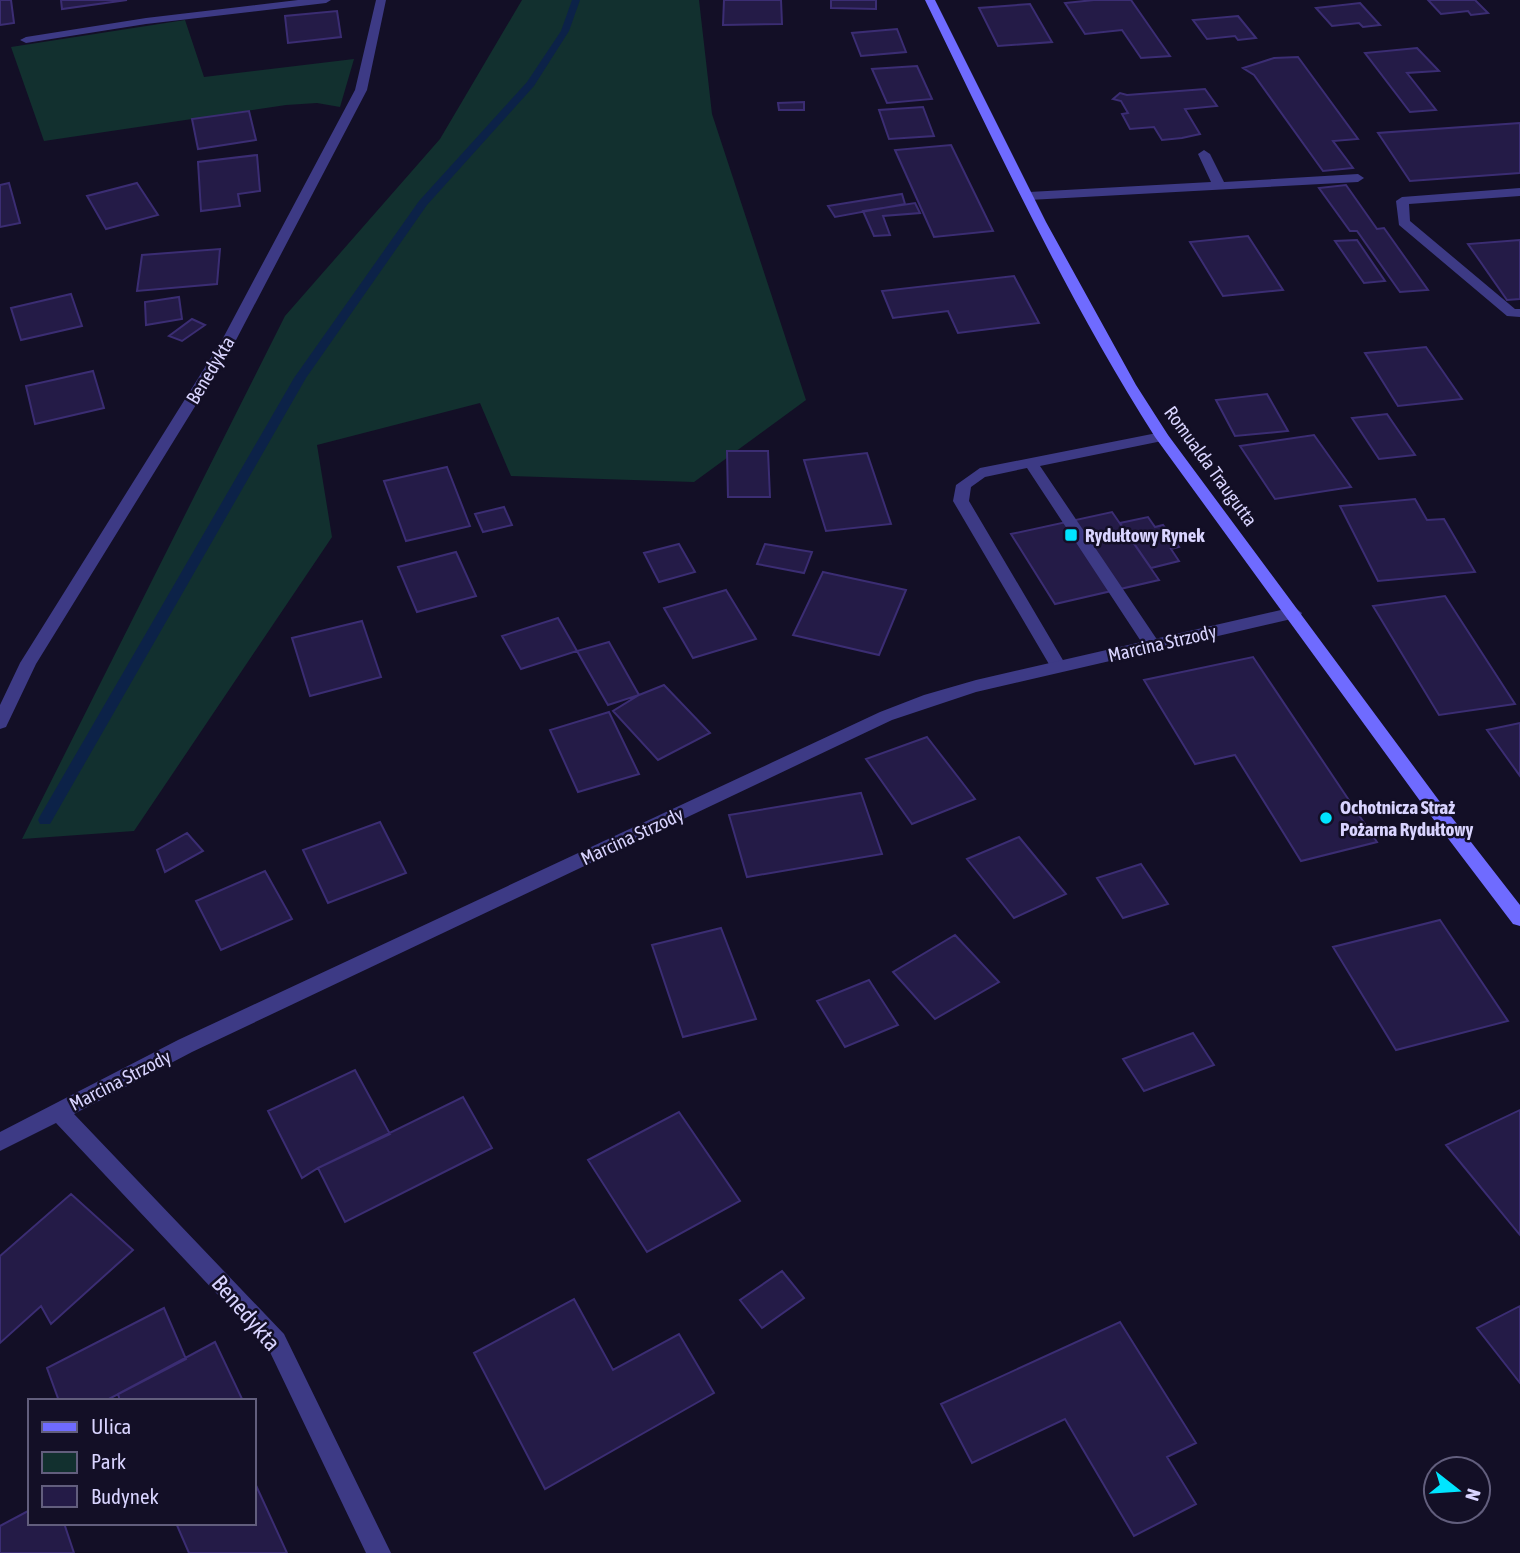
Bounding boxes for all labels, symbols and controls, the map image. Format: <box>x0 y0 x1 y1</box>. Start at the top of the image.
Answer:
street label: Benedykta <box>181 332 239 408</box>
street label: Romualda Traugutta <box>1160 402 1262 530</box>
place label: Rydułtowy Rynek <box>1085 524 1205 546</box>
marker: Rydułtowy Rynek <box>1063 527 1079 543</box>
street label: Marcina Strzody <box>1106 620 1219 666</box>
place label: Ochotnicza Straż Pożarna Rydułtowy <box>1340 796 1474 840</box>
street label: Marcina Strzody <box>577 803 687 869</box>
marker: Ochotnicza Straż Pożarna Rydułtowy <box>1318 810 1334 826</box>
street label: Marcina Strzody <box>66 1045 174 1115</box>
street label: Benedykta <box>206 1270 286 1356</box>
legend <box>28 1399 256 1525</box>
text: Ulica <box>91 1414 131 1438</box>
text: Park <box>91 1449 126 1473</box>
north arrow <box>1422 1455 1492 1525</box>
text: Budynek <box>91 1484 159 1508</box>
text: N <box>1461 1486 1485 1504</box>

